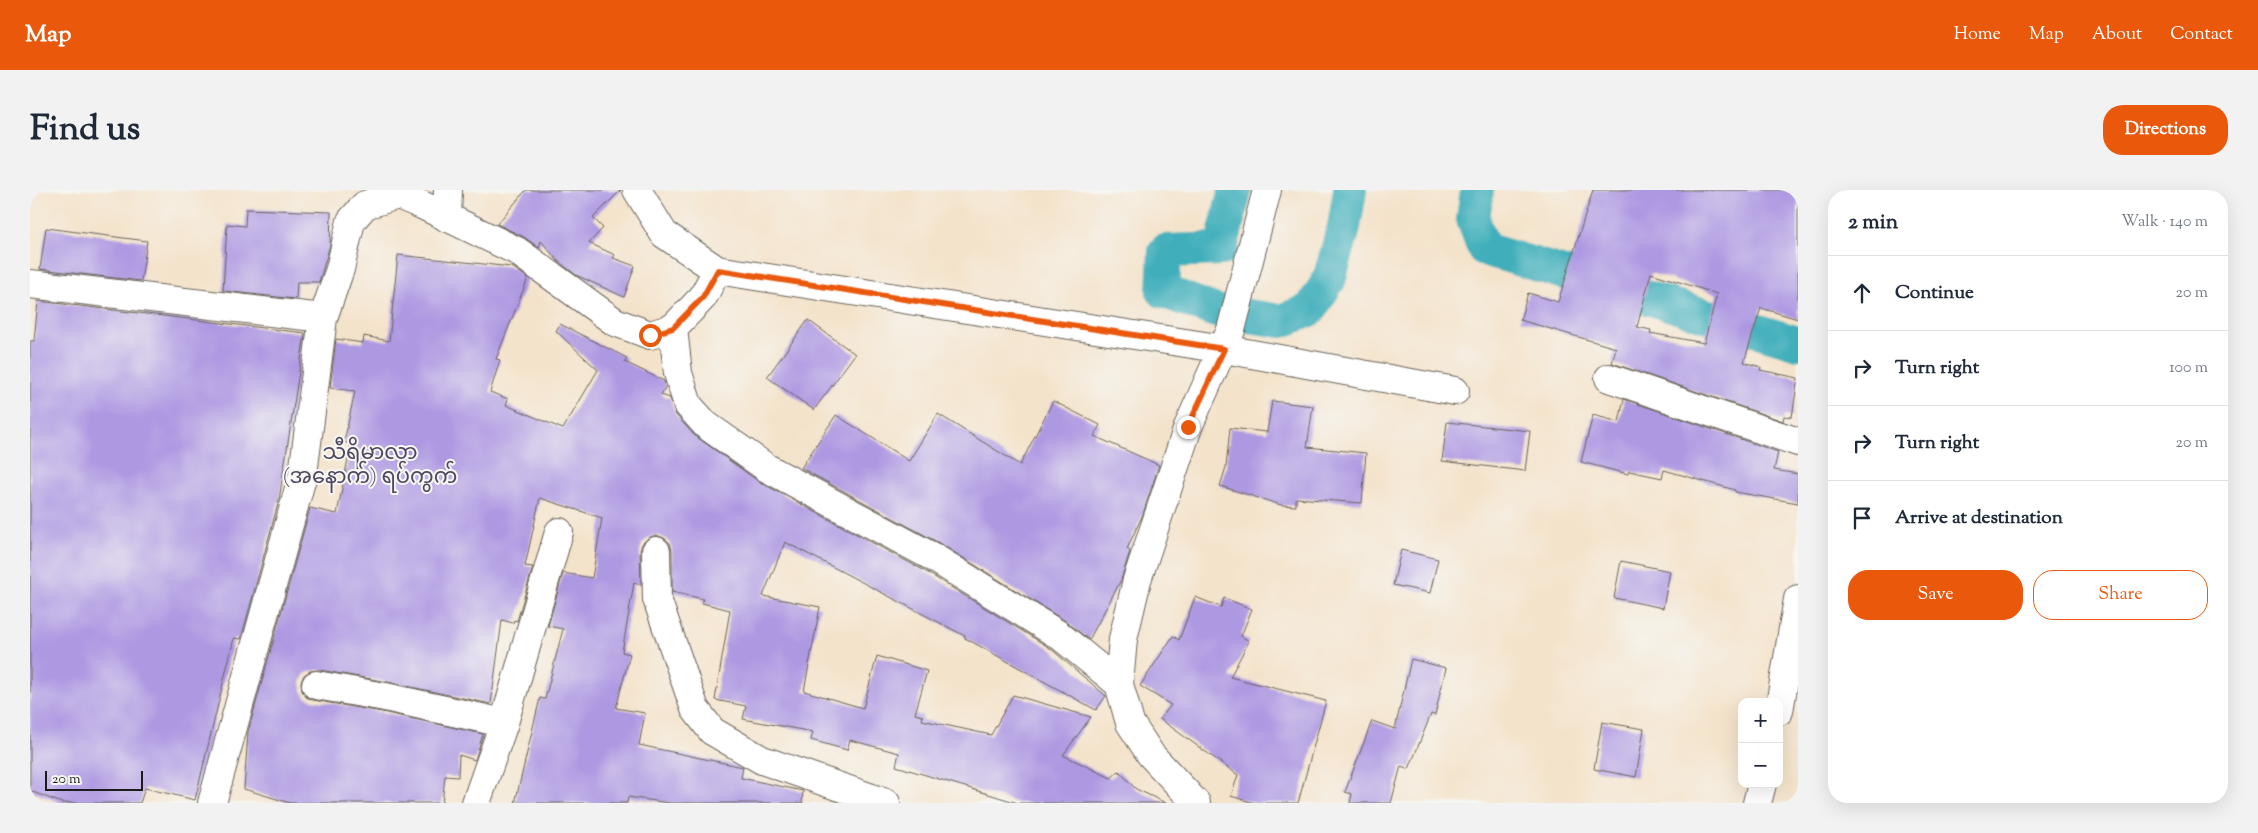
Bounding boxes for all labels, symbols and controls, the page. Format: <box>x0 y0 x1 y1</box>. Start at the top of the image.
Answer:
text: Map <box>25 18 71 52</box>
text: Home <box>1954 22 2001 48</box>
text: Map <box>2029 22 2064 48</box>
text: About <box>2092 22 2142 48</box>
text: Contact <box>2170 22 2233 48</box>
text: Find us <box>30 105 140 156</box>
button: Directions <box>2103 105 2228 155</box>
text: 2 min <box>1848 208 1898 238</box>
text: Walk · 140 m <box>2121 211 2208 234</box>
icon: ahead <box>1848 279 1876 307</box>
text: Continue <box>1895 280 1974 307</box>
text: 20 m <box>2175 282 2208 305</box>
route start <box>639 324 662 347</box>
icon: right <box>1848 354 1876 382</box>
text: Turn right <box>1895 355 1979 382</box>
text: 100 m <box>2169 357 2208 380</box>
route end <box>1177 416 1200 439</box>
icon: right <box>1848 429 1876 457</box>
text: Turn right <box>1895 430 1979 457</box>
text: 20 m <box>2175 432 2208 455</box>
district label: သီရိမာလာ (အနောက်) ရပ်ကွက် <box>283 436 457 493</box>
icon: arrive <box>1848 504 1876 532</box>
text: Arrive at destination <box>1895 505 2063 532</box>
button: Save <box>1848 570 2023 620</box>
button: Share <box>2033 570 2208 620</box>
map controls <box>1738 698 1783 788</box>
button: + <box>1738 698 1783 743</box>
button: − <box>1738 743 1783 788</box>
scale bar <box>45 768 142 791</box>
text: 20 m <box>52 770 81 790</box>

